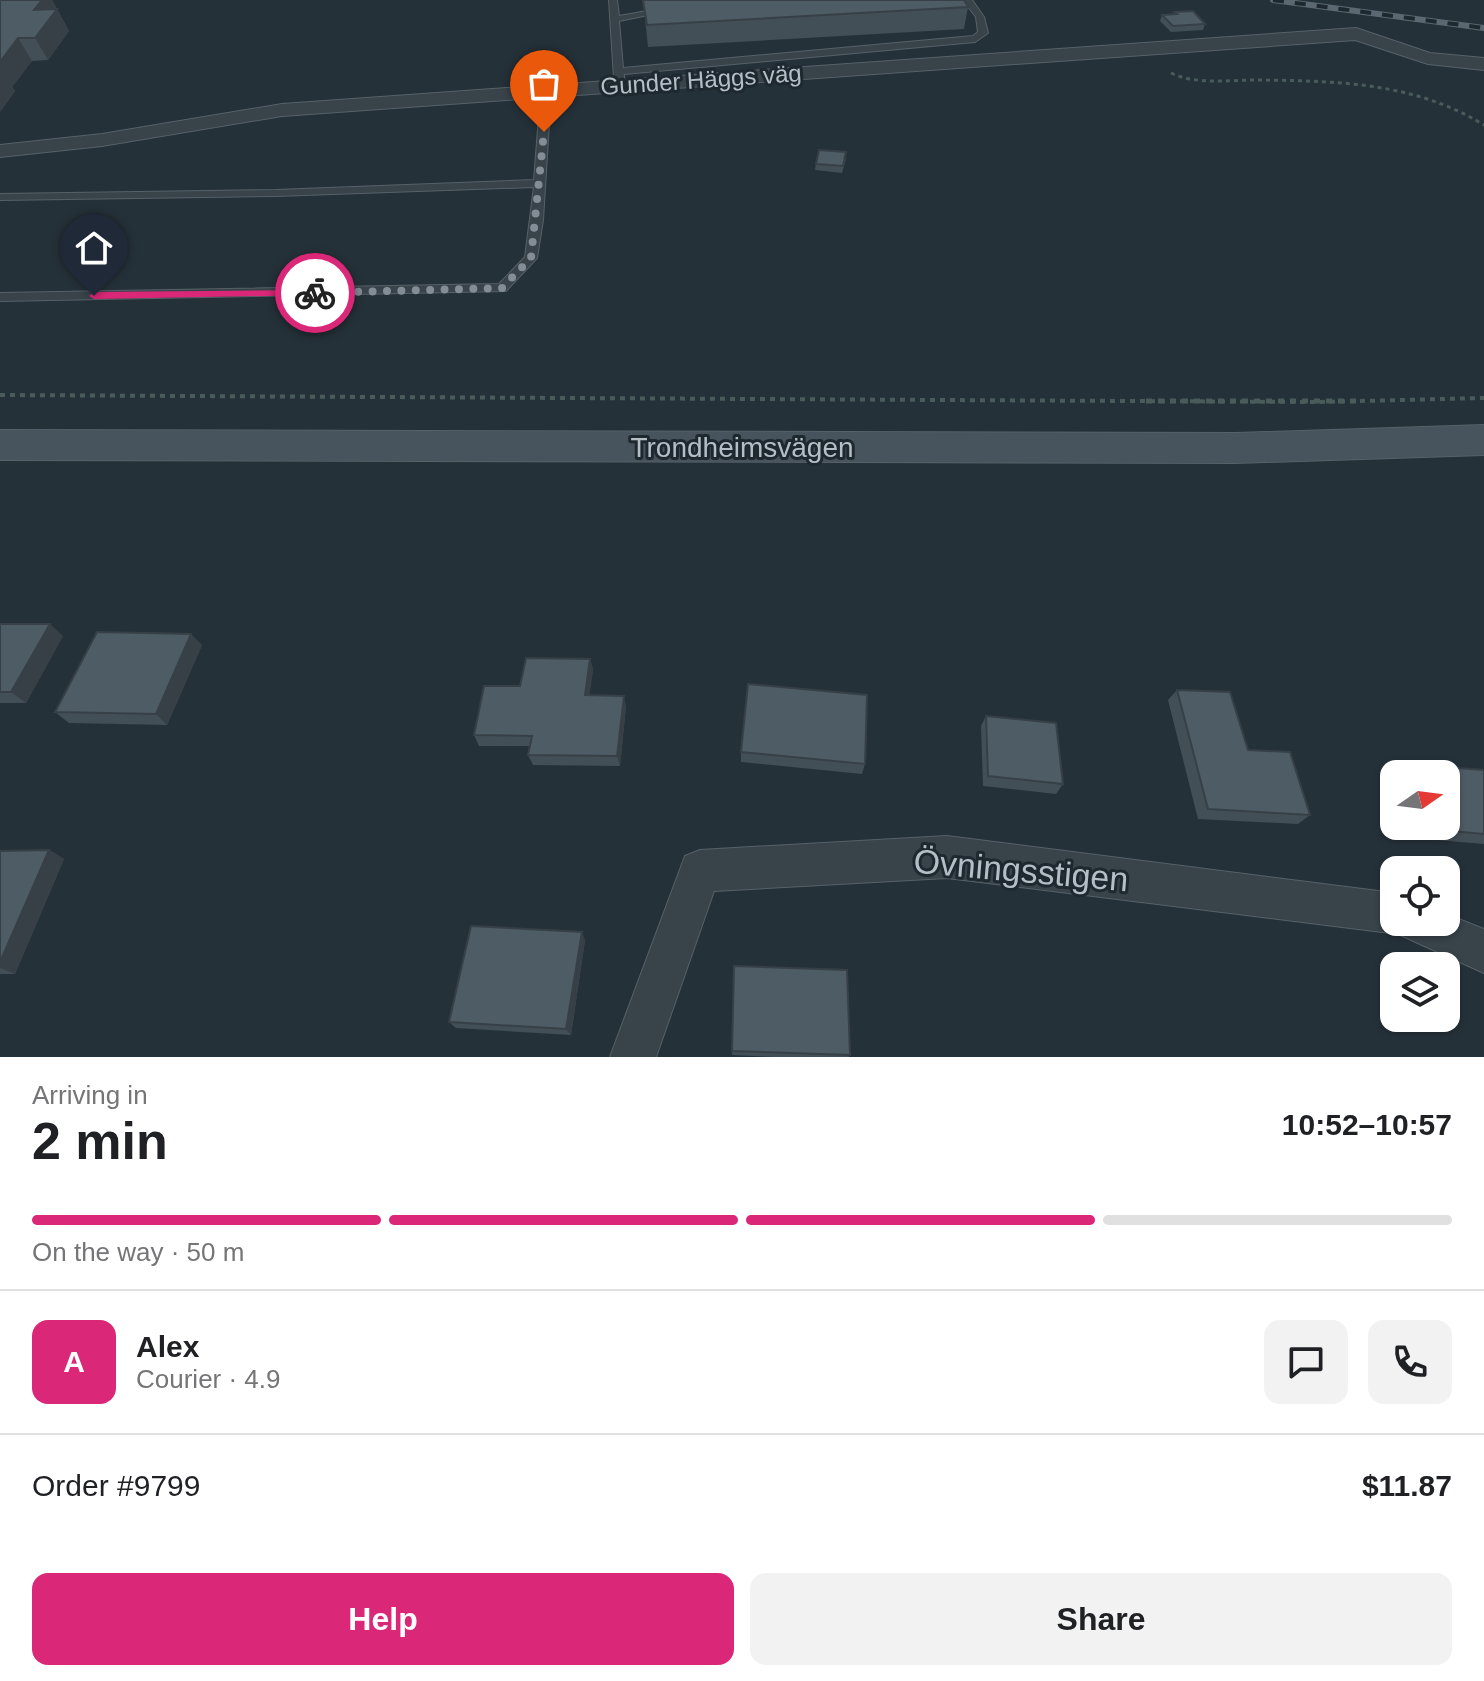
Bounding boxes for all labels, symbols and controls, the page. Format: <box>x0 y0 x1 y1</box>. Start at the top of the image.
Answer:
pin <box>510 50 578 132</box>
street label: Gunder Häggs väg <box>600 59 802 100</box>
icon: bag <box>522 62 566 106</box>
pin <box>60 214 128 296</box>
icon: home <box>72 226 116 270</box>
courier <box>275 253 355 333</box>
icon: bike <box>293 271 337 315</box>
street label: Trondheimsvägen <box>630 432 854 463</box>
north arrow <box>1380 760 1460 840</box>
map controls <box>1380 760 1460 1032</box>
street label: Övningsstigen <box>912 842 1130 898</box>
button: locate <box>1380 856 1460 936</box>
button: layers <box>1380 952 1460 1032</box>
text: Arriving in <box>32 1080 148 1110</box>
text: 10:52–10:57 <box>1282 1108 1452 1141</box>
text: 2 min <box>32 1112 168 1170</box>
text: On the way · 50 m <box>32 1237 244 1267</box>
button: chat <box>1264 1320 1348 1404</box>
button: phone <box>1368 1320 1452 1404</box>
text: Alex <box>136 1330 199 1363</box>
text: A <box>63 1345 85 1378</box>
text: Courier · 4.9 <box>136 1364 281 1394</box>
text: Order #9799 <box>32 1469 200 1502</box>
text: $11.87 <box>1362 1469 1452 1502</box>
button: Help <box>32 1573 734 1665</box>
button: Share <box>750 1573 1452 1665</box>

